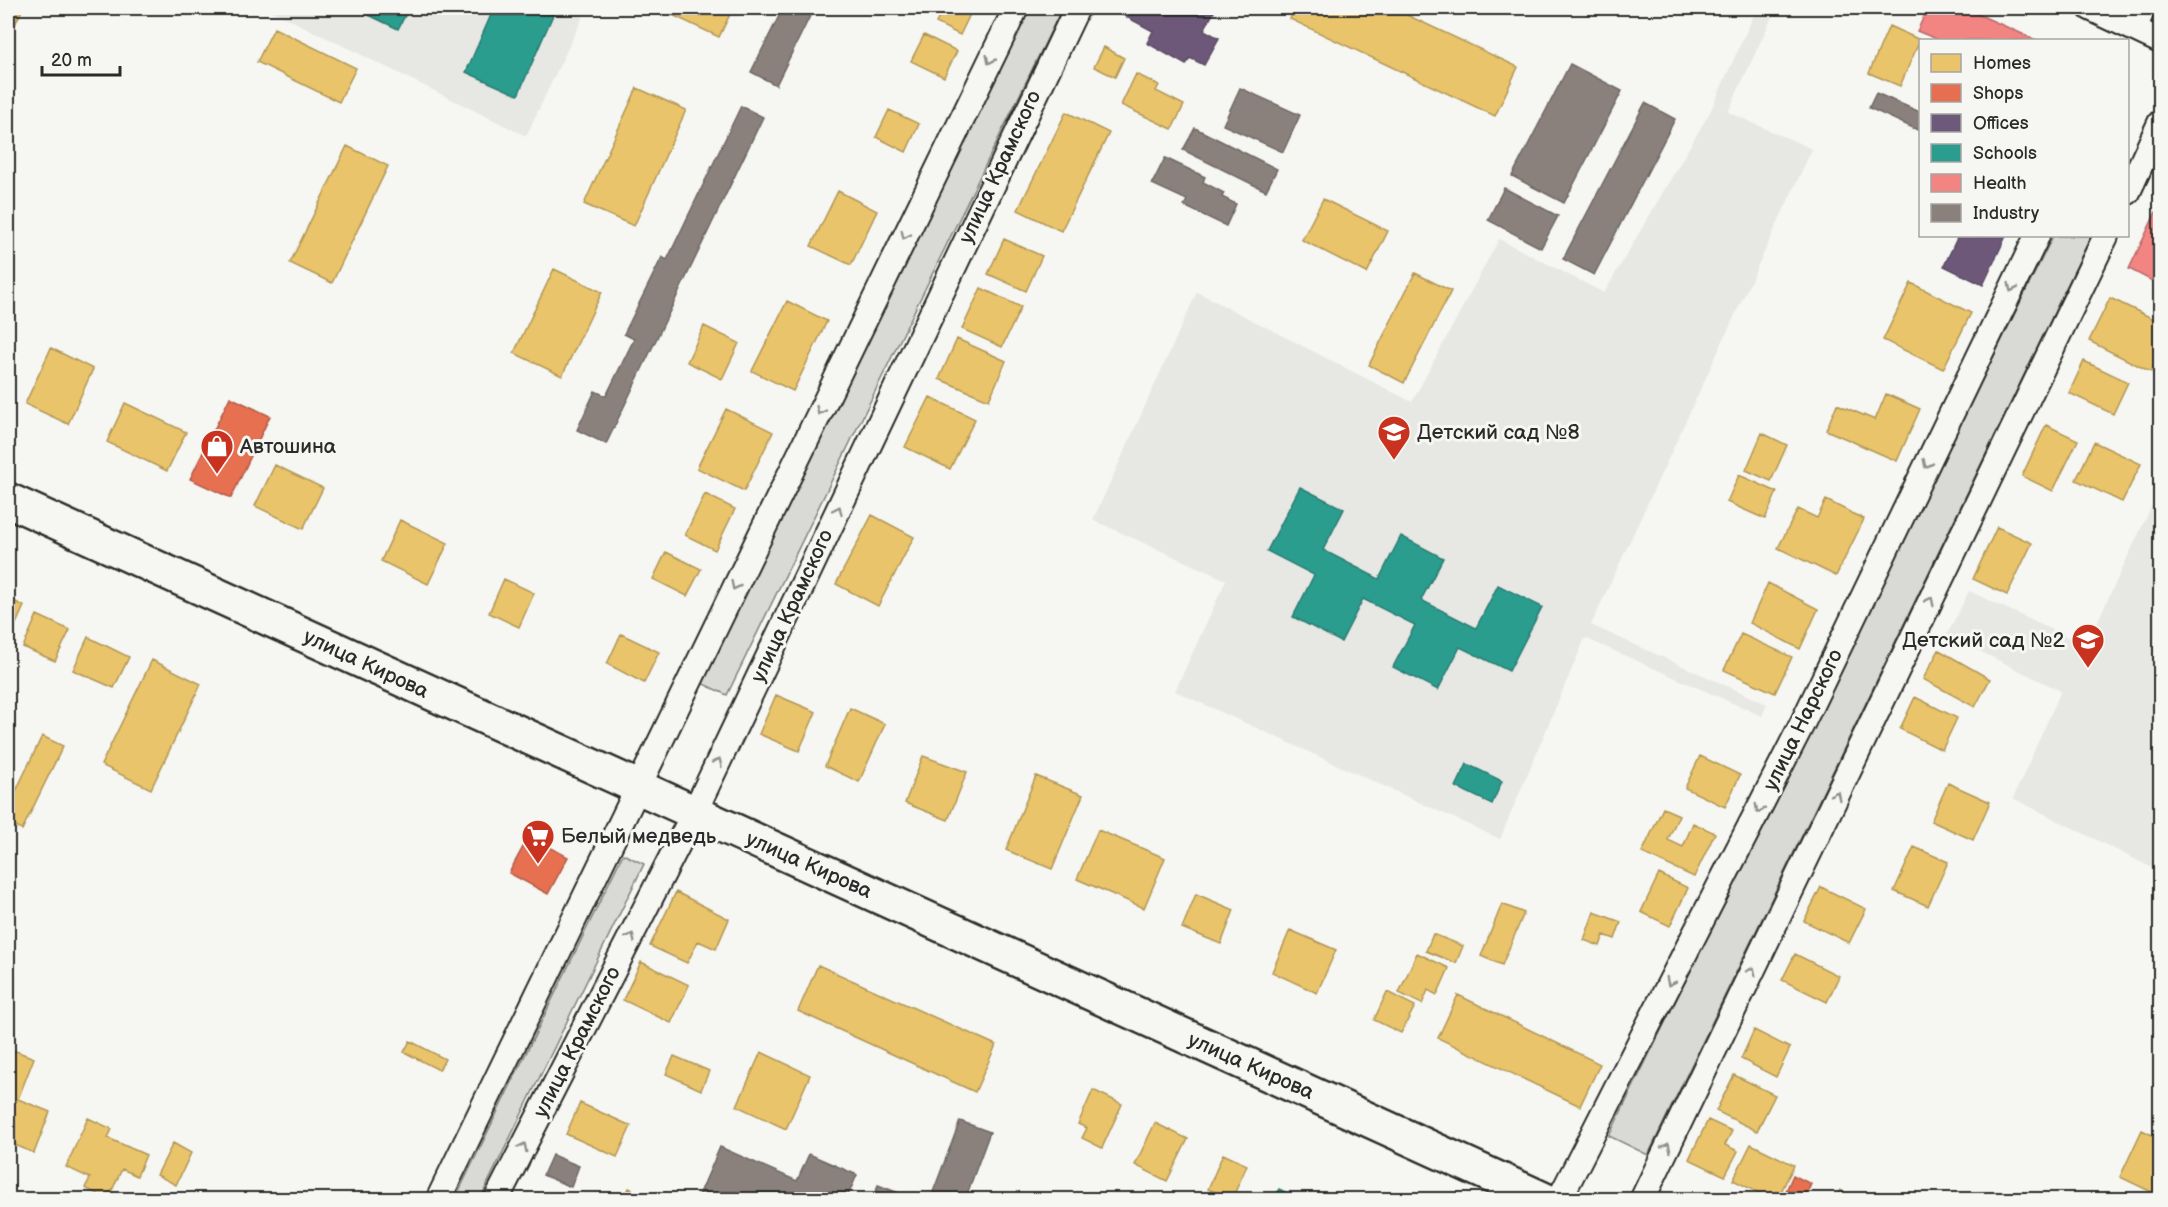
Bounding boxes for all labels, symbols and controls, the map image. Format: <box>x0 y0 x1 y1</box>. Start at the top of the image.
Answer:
scale bar <box>42 39 120 77</box>
legend <box>1919 39 2129 237</box>
text: 20 m <box>51 50 92 71</box>
text: Homes <box>1973 53 2031 74</box>
one-way arrow <box>986 54 998 65</box>
text: Shops <box>1973 83 2024 104</box>
street label: улица Крамского <box>954 86 1046 248</box>
text: Offices <box>1973 113 2029 134</box>
text: Schools <box>1973 143 2037 164</box>
text: Health <box>1973 173 2027 194</box>
text: Industry <box>1973 203 2040 224</box>
one-way arrow <box>901 229 913 240</box>
one-way arrow <box>2007 282 2019 293</box>
one-way arrow <box>816 404 827 415</box>
school or university icon: Детский сад №8 <box>1376 414 1412 461</box>
place label: Детский сад №8 <box>1417 420 1580 445</box>
shop icon: Автошина <box>199 428 235 475</box>
place label: Автошина <box>239 434 337 459</box>
one-way arrow <box>1923 457 1935 468</box>
one-way arrow <box>830 506 842 517</box>
street label: улица Крамского <box>746 525 838 687</box>
one-way arrow <box>730 580 742 591</box>
one-way arrow <box>1923 596 1935 607</box>
school or university icon: Детский сад №2 <box>2070 622 2106 669</box>
street label: улица Кирова <box>299 624 433 704</box>
place label: Детский сад №2 <box>1902 628 2066 653</box>
street label: улица Нарского <box>1758 645 1848 795</box>
one-way arrow <box>711 758 723 769</box>
one-way arrow <box>1829 791 1841 802</box>
one-way arrow <box>1754 803 1766 814</box>
supermarket icon: Белый медведь <box>520 818 556 865</box>
place label: Белый медведь <box>561 824 717 849</box>
street label: улица Кирова <box>742 826 876 904</box>
one-way arrow <box>624 932 635 943</box>
street label: улица Крамского <box>528 962 626 1122</box>
one-way arrow <box>1744 967 1756 978</box>
one-way arrow <box>1666 976 1677 987</box>
street label: улица Кирова <box>1184 1027 1318 1105</box>
one-way arrow <box>1660 1142 1672 1153</box>
one-way arrow <box>515 1143 527 1154</box>

